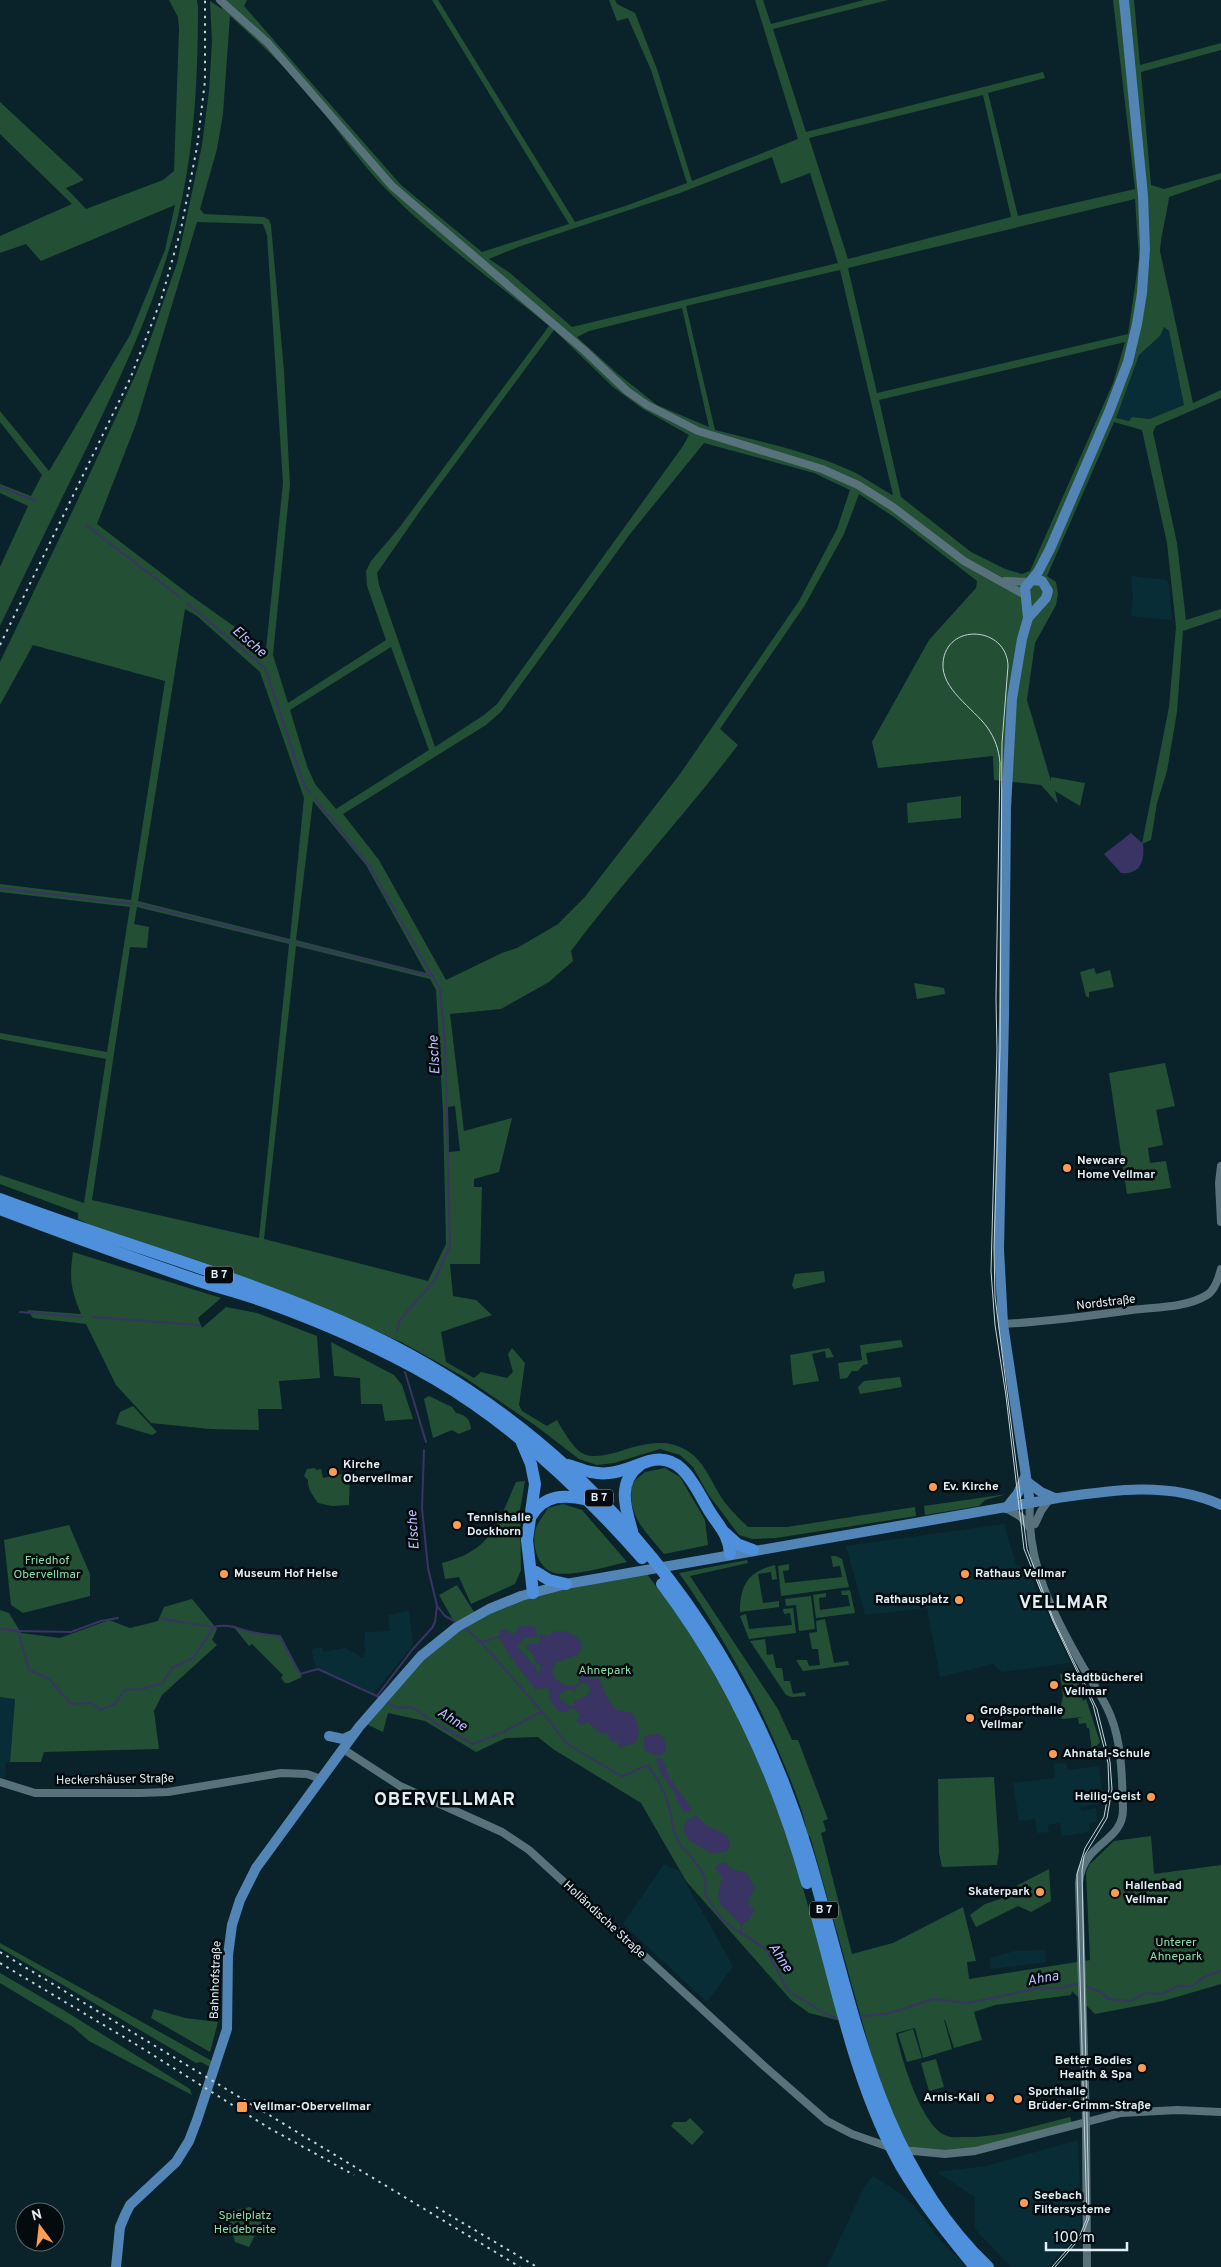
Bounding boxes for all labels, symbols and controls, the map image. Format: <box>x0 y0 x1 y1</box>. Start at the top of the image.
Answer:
water label: Elsche <box>228 623 270 662</box>
water label: Elsche <box>425 1034 445 1075</box>
place label: Newcare Home Vellmar <box>1077 1153 1155 1183</box>
marker: Newcare Home Vellmar <box>1061 1162 1073 1174</box>
road number: B 7 <box>205 1266 233 1284</box>
street label: Nordstraße <box>1075 1291 1137 1315</box>
place label: Kirche Obervellmar <box>343 1457 413 1487</box>
marker: Kirche Obervellmar <box>327 1466 339 1478</box>
place label: Ev. Kirche <box>943 1479 999 1495</box>
marker: Ev. Kirche <box>927 1481 939 1493</box>
road number: B 7 <box>585 1490 613 1506</box>
water label: Elsche <box>404 1509 424 1550</box>
place label: Tennishalle Dockhorn <box>467 1510 531 1540</box>
marker: Tennishalle Dockhorn <box>451 1519 463 1531</box>
park label: Friedhof Obervellmar <box>13 1553 81 1583</box>
place label: Museum Hof Helse <box>234 1566 338 1582</box>
place label: Rathaus Vellmar <box>975 1566 1066 1582</box>
marker: Museum Hof Helse <box>218 1568 230 1580</box>
marker: Rathaus Vellmar <box>959 1568 971 1580</box>
place label: Rathausplatz <box>875 1592 949 1608</box>
district label: VELLMAR <box>1019 1592 1109 1615</box>
marker: Rathausplatz <box>953 1594 965 1606</box>
park label: Ahnepark <box>579 1663 631 1679</box>
place label: Stadtbücherei Vellmar <box>1064 1670 1143 1700</box>
marker: Stadtbücherei Vellmar <box>1048 1679 1060 1691</box>
place label: Großsporthalle Vellmar <box>980 1703 1064 1733</box>
water label: Ahne <box>434 1705 471 1736</box>
marker: Großsporthalle Vellmar <box>964 1712 976 1724</box>
place label: Ahnatal-Schule <box>1063 1746 1150 1762</box>
marker: Ahnatal-Schule <box>1047 1748 1059 1760</box>
street label: Heckershäuser Straße <box>56 1771 174 1789</box>
district label: OBERVELLMAR <box>374 1789 516 1812</box>
place label: Heilig-Geist <box>1075 1789 1141 1805</box>
marker: Heilig-Geist <box>1145 1791 1157 1803</box>
street label: Holländische Straße <box>559 1878 649 1962</box>
place label: Hallenbad Vellmar <box>1125 1878 1182 1908</box>
place label: Skaterpark <box>968 1884 1030 1900</box>
marker: Skaterpark <box>1034 1886 1046 1898</box>
marker: Hallenbad Vellmar <box>1109 1887 1121 1899</box>
road number: B 7 <box>810 1902 838 1918</box>
park label: Unterer Ahnepark <box>1150 1935 1202 1965</box>
street label: Bahnhofstraße <box>207 1940 225 2020</box>
water label: Ahne <box>764 1940 796 1977</box>
water label: Ahna <box>1026 1968 1061 1990</box>
place label: Better Bodies Health & Spa <box>1055 2053 1132 2083</box>
marker: Better Bodies Health & Spa <box>1136 2062 1148 2074</box>
place label: Sporthalle Brüder-Grimm-Straße <box>1028 2084 1151 2114</box>
place label: Arnis-Kali <box>924 2090 980 2106</box>
marker: Arnis-Kali <box>984 2092 996 2104</box>
marker: Sporthalle Brüder-Grimm-Straße <box>1012 2093 1024 2105</box>
place label: Vellmar-Obervellmar <box>253 2099 371 2115</box>
marker: Vellmar-Obervellmar <box>235 2100 249 2114</box>
place label: Seebach Filtersysteme <box>1034 2188 1111 2218</box>
marker: Seebach Filtersysteme <box>1018 2197 1030 2209</box>
north arrow <box>15 2202 65 2252</box>
text: N <box>30 2206 44 2225</box>
park label: Spielplatz Heidebreite <box>214 2208 276 2238</box>
scale bar <box>1046 2220 1127 2252</box>
text: 100 m <box>1054 2229 1095 2248</box>

